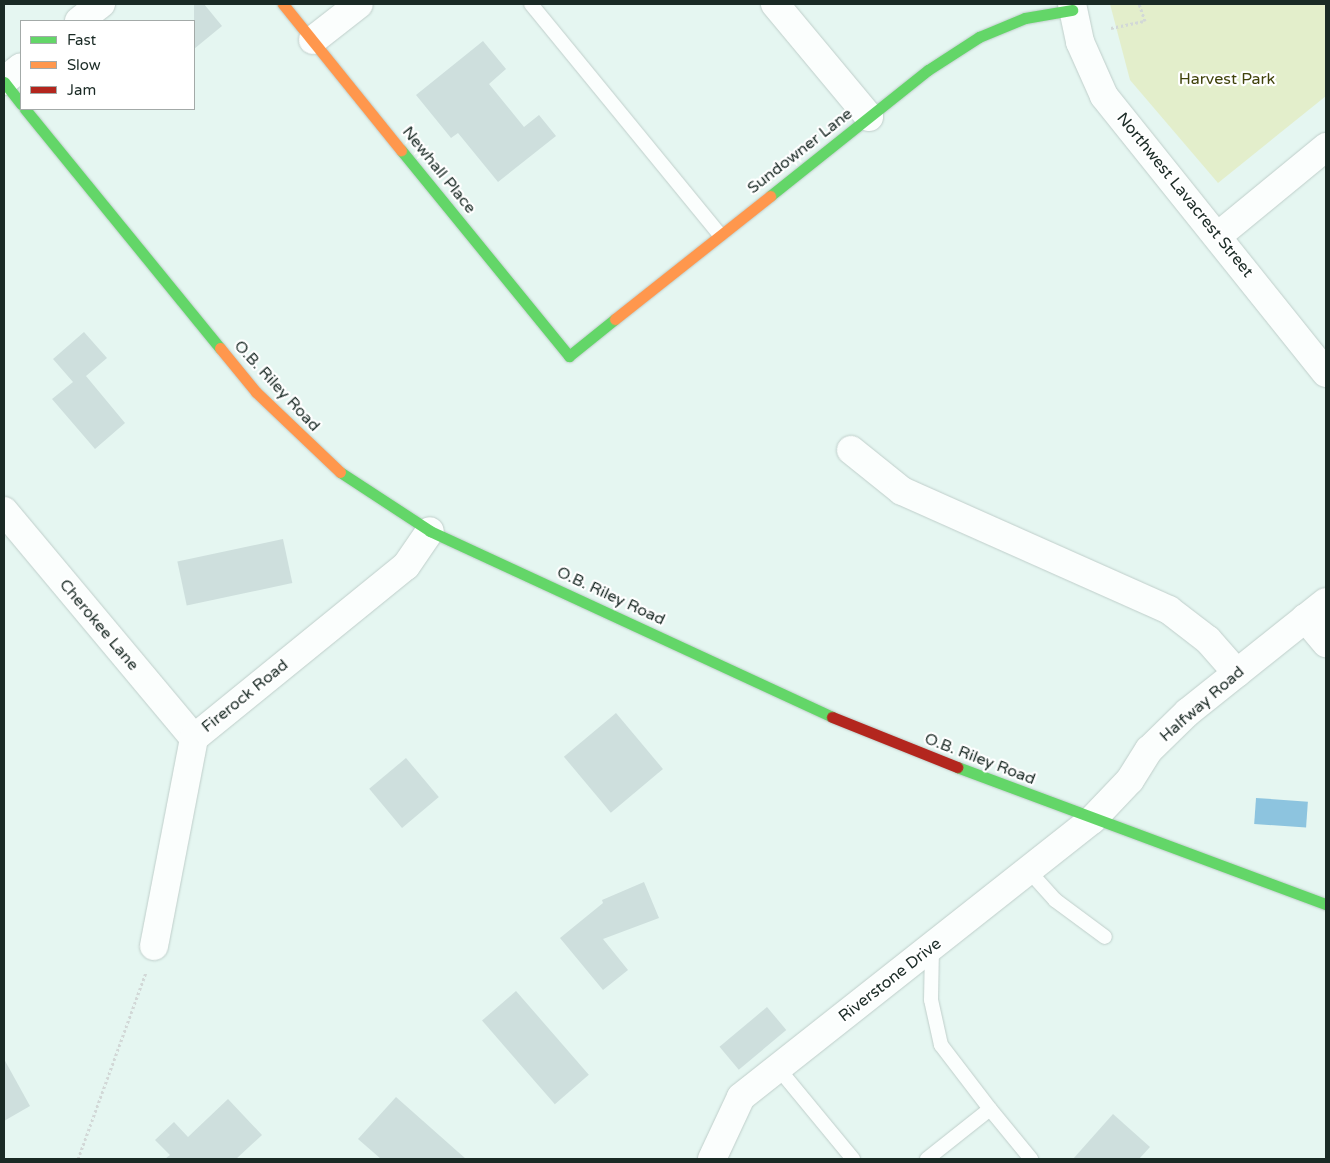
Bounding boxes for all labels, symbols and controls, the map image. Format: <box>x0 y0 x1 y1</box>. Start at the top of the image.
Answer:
legend <box>20 20 195 110</box>
text: Fast <box>67 31 96 49</box>
text: Slow <box>67 56 101 74</box>
park label: Harvest Park <box>1179 69 1275 89</box>
text: Jam <box>67 81 96 99</box>
street label: Sundowner Lane <box>744 104 856 198</box>
street label: Northwest Lavacrest Street <box>1113 109 1257 281</box>
street label: Newhall Place <box>398 123 480 217</box>
street label: O.B. Riley Road <box>230 337 324 435</box>
street label: O.B. Riley Road <box>554 562 668 630</box>
street label: Cherokee Lane <box>55 575 143 675</box>
street label: Firerock Road <box>198 655 292 737</box>
street label: Halfway Road <box>1156 662 1248 746</box>
street label: O.B. Riley Road <box>922 729 1038 789</box>
street label: Riverstone Drive <box>835 934 945 1026</box>

